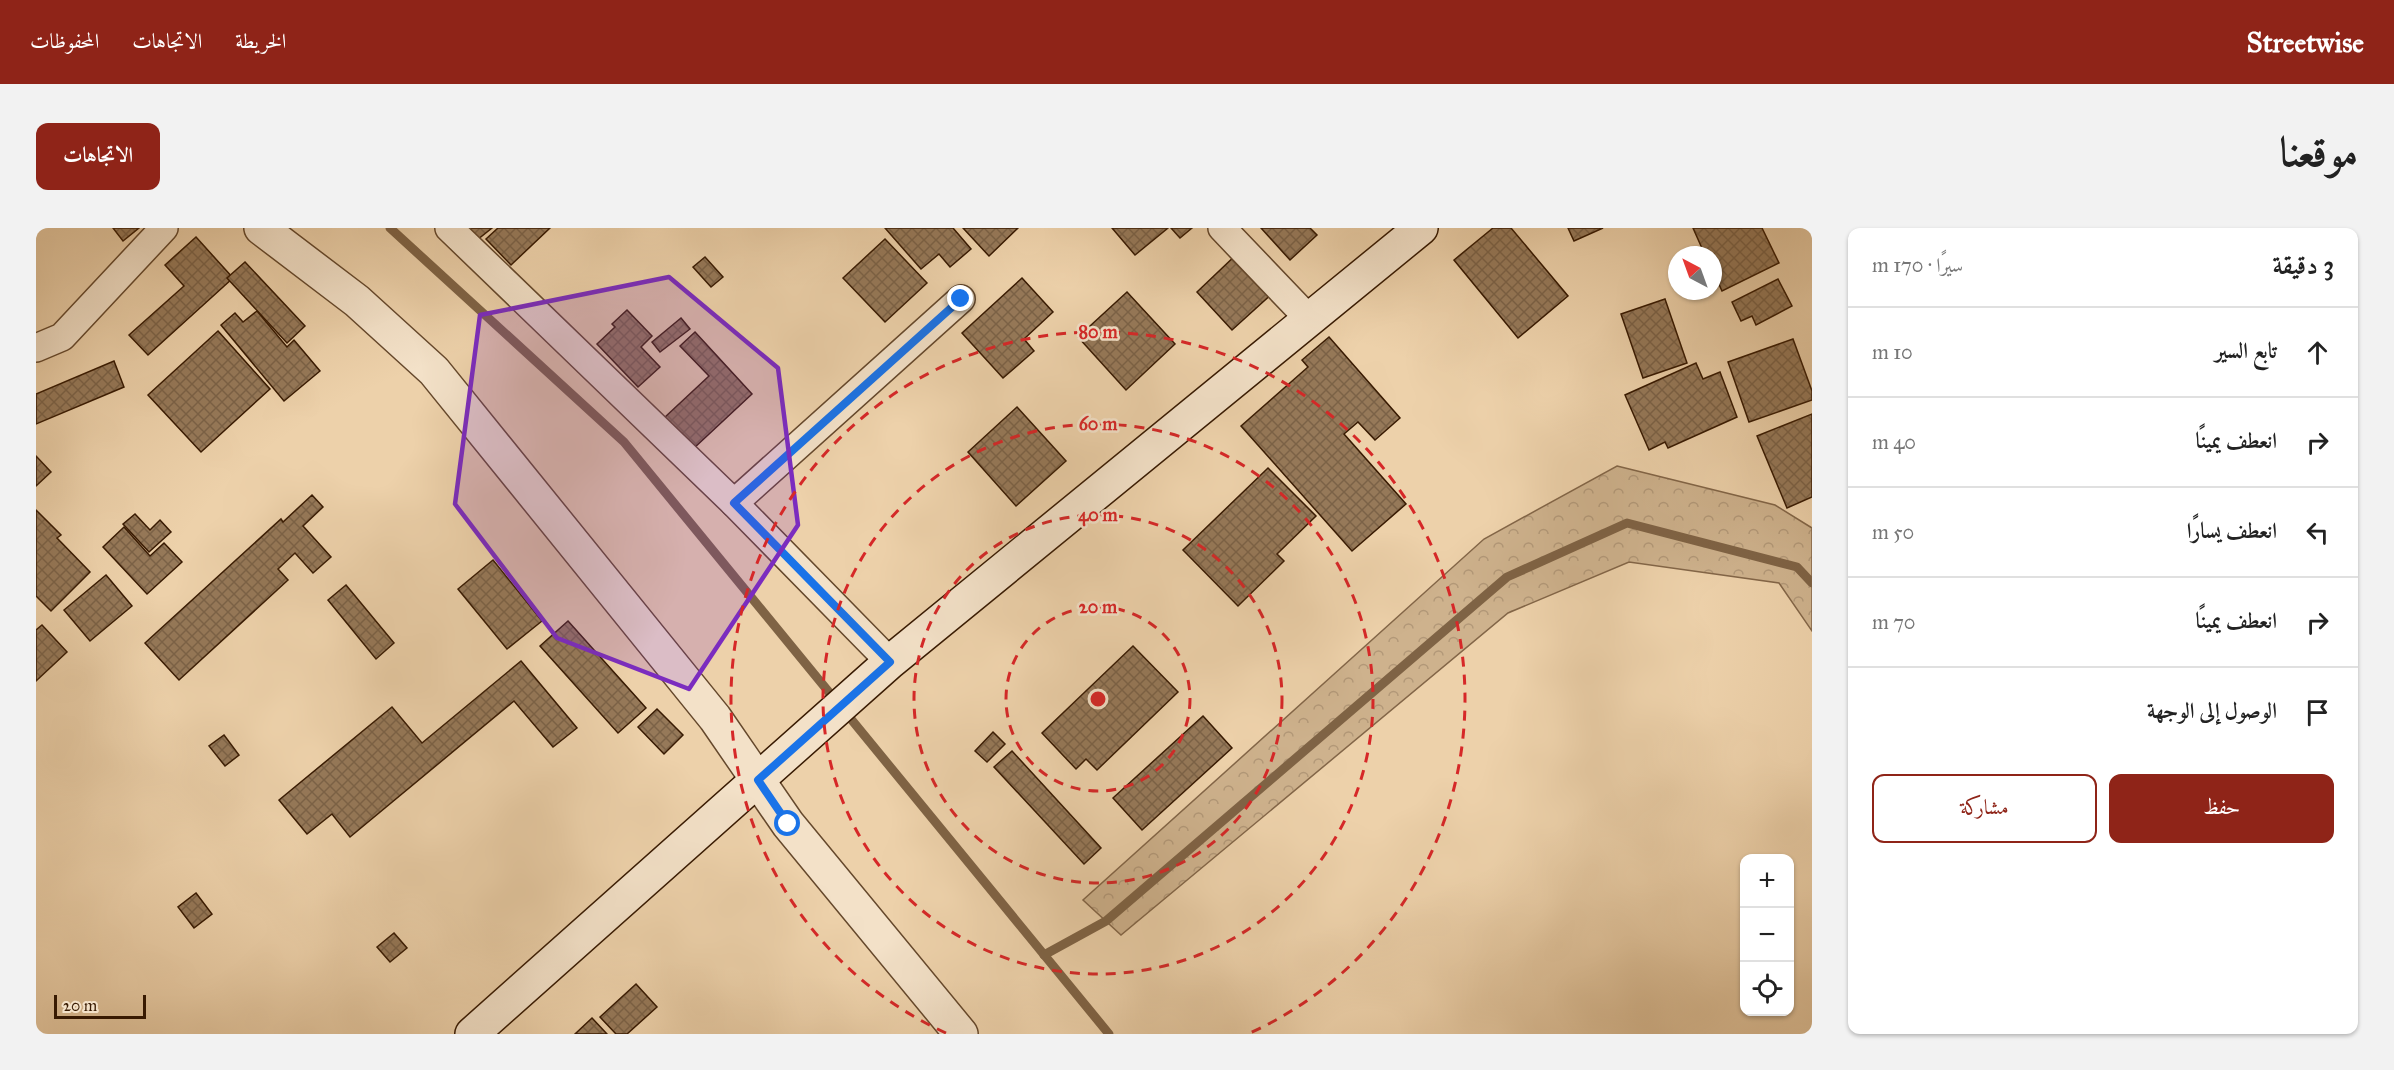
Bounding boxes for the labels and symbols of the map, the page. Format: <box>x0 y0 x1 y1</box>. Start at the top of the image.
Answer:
north arrow <box>1668 246 1722 300</box>
route end <box>947 285 973 311</box>
text: 80 m <box>1078 321 1118 343</box>
text: 60 m <box>1079 413 1118 435</box>
text: 40 m <box>1078 504 1119 527</box>
text: 20 m <box>1079 596 1118 618</box>
centre of rings <box>1088 689 1108 709</box>
route start <box>774 810 800 836</box>
scale bar <box>54 992 146 1020</box>

